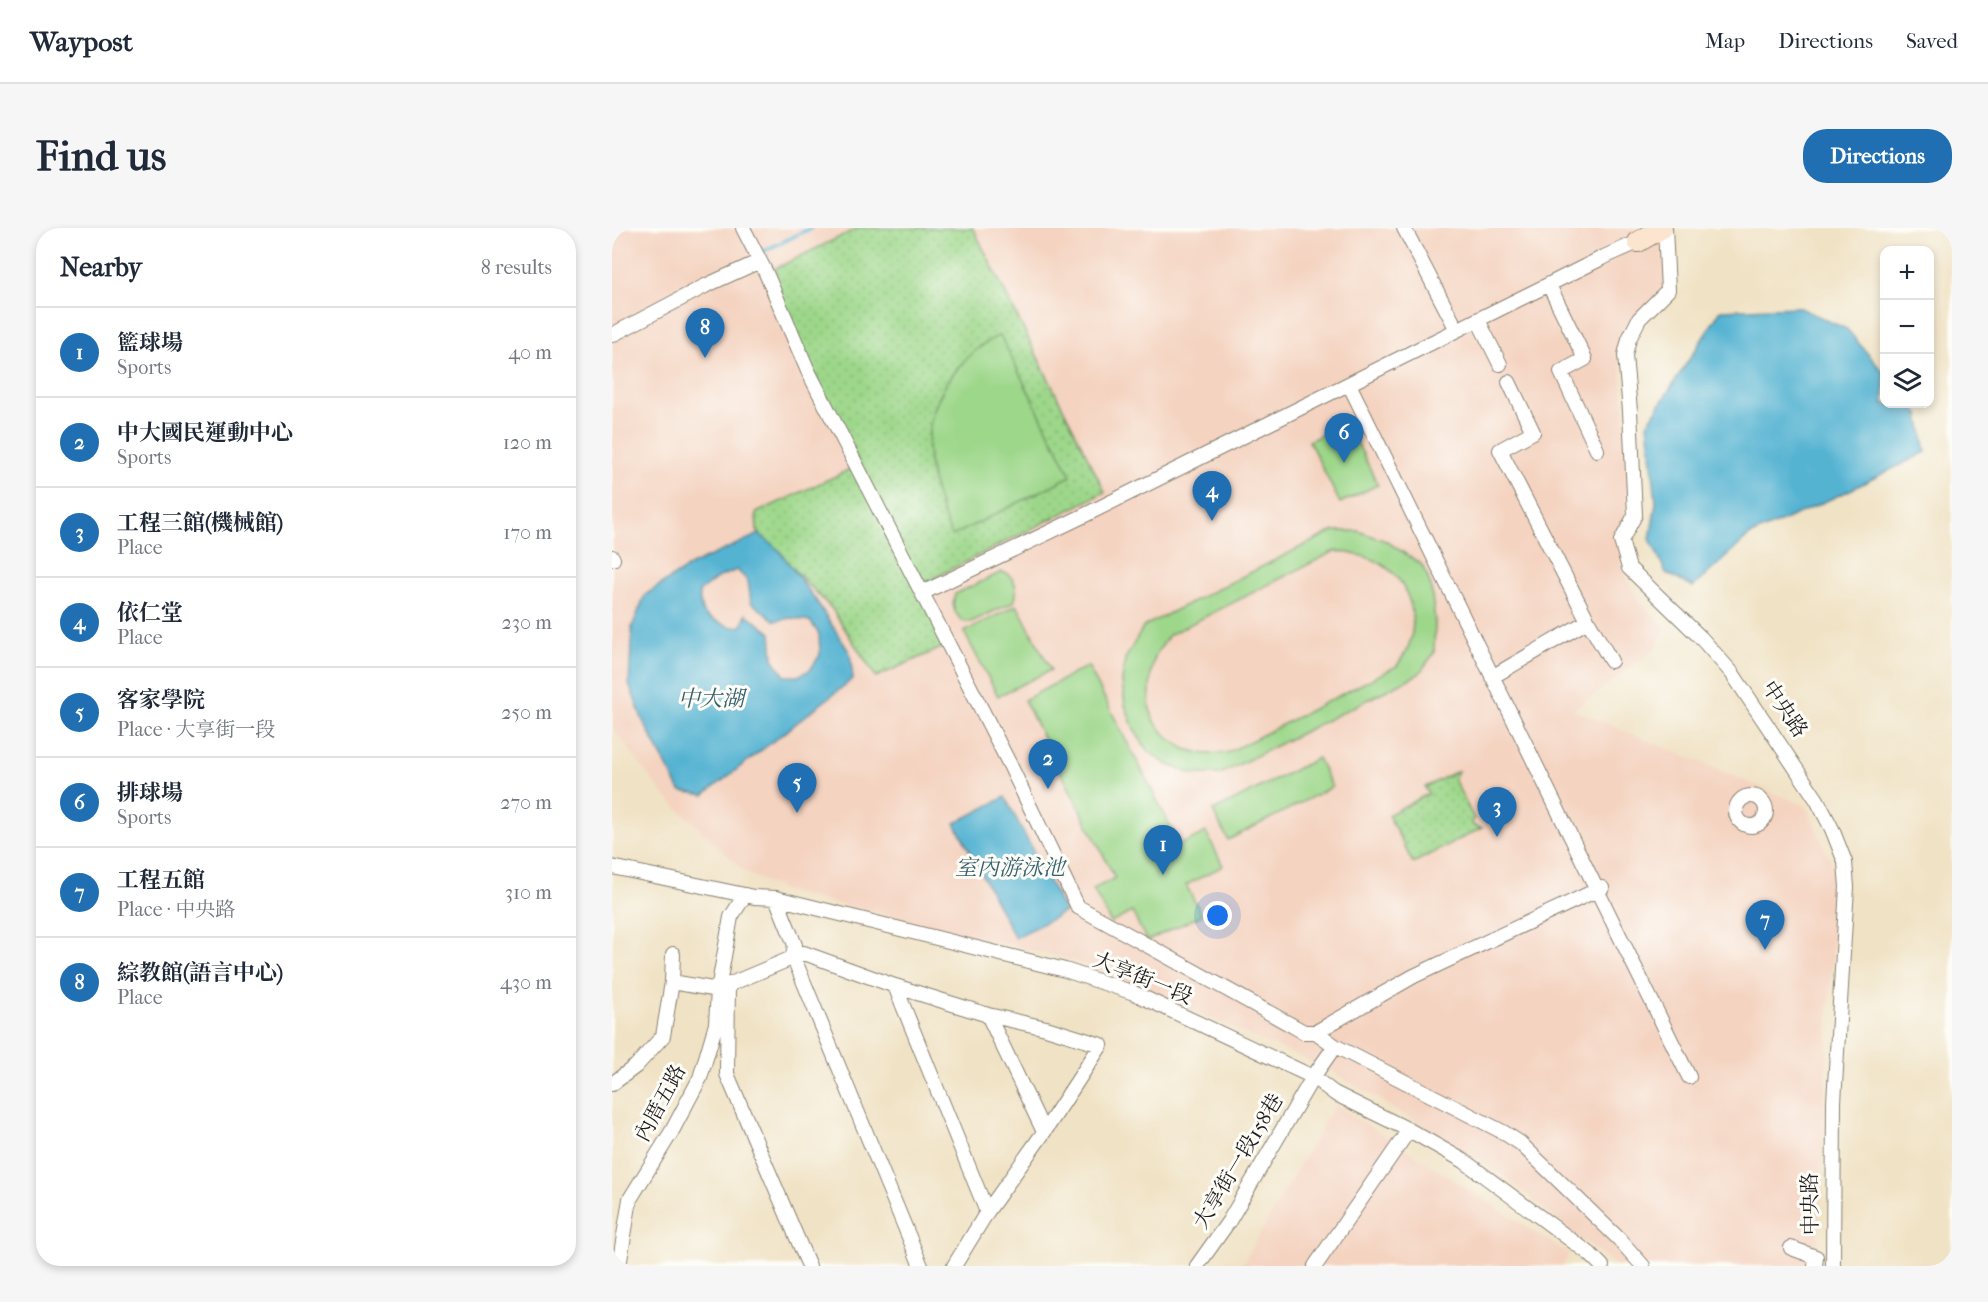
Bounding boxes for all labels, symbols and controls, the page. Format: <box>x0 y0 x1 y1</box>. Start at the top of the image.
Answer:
text: Waypost <box>30 25 133 58</box>
text: Map <box>1705 29 1745 53</box>
text: Directions <box>1778 29 1873 53</box>
text: Saved <box>1906 29 1958 53</box>
button: Directions <box>1803 129 1952 183</box>
text: Find us <box>36 132 166 181</box>
map controls <box>1880 246 1934 408</box>
button: + <box>1880 246 1934 300</box>
text: Nearby <box>60 252 142 283</box>
text: 8 results <box>481 256 552 279</box>
button: − <box>1880 300 1934 354</box>
pin: 8 <box>686 308 724 358</box>
text: 籃球場 <box>117 330 183 356</box>
text: 1 <box>76 341 83 364</box>
text: 40 m <box>508 341 552 364</box>
button: layers <box>1880 354 1934 408</box>
text: Sports <box>117 356 171 379</box>
pin: 6 <box>1324 414 1364 463</box>
text: 中大國民運動中心 <box>117 420 293 446</box>
text: 2 <box>74 431 85 454</box>
text: 120 m <box>503 431 552 454</box>
text: Sports <box>117 446 171 469</box>
pin: 4 <box>1192 472 1232 521</box>
text: 工程三館(機械館) <box>117 510 283 536</box>
text: 3 <box>75 521 84 544</box>
text: 170 m <box>503 521 552 544</box>
text: Place <box>117 536 163 559</box>
text: 依仁堂 <box>117 600 183 626</box>
text: 4 <box>74 611 85 634</box>
text: 230 m <box>502 611 552 634</box>
text: Place <box>117 626 163 649</box>
street label: 中央路 <box>1757 676 1813 742</box>
water label: 中大湖 <box>678 686 748 712</box>
text: 客家學院 <box>117 687 205 713</box>
text: 5 <box>75 701 84 724</box>
text: 250 m <box>501 701 552 724</box>
text: Place · 大享街一段 <box>117 718 275 741</box>
pin: 2 <box>1028 740 1068 789</box>
pin: 5 <box>778 764 816 813</box>
text: 排球場 <box>117 780 183 806</box>
pin: 3 <box>1478 788 1516 837</box>
text: 6 <box>74 791 85 814</box>
text: 270 m <box>500 791 552 814</box>
text: Sports <box>117 806 171 829</box>
pin: 1 <box>1144 826 1182 875</box>
water label: 室內游泳池 <box>955 855 1067 881</box>
text: 工程五館 <box>117 867 205 893</box>
text: 7 <box>75 881 84 904</box>
text: 310 m <box>505 881 552 904</box>
text: Place · 中央路 <box>117 898 235 921</box>
pin: 7 <box>1746 900 1784 950</box>
your location <box>1203 901 1232 930</box>
street label: 大享街一段 <box>1090 947 1196 1009</box>
text: 綜教館(語言中心) <box>117 960 283 986</box>
text: 8 <box>74 971 85 994</box>
text: 430 m <box>500 971 552 994</box>
text: Place <box>117 986 163 1009</box>
street label: 內厝五路 <box>630 1060 690 1146</box>
street label: 大享街一段158巷 <box>1188 1089 1288 1233</box>
street label: 中央路 <box>1797 1172 1823 1236</box>

